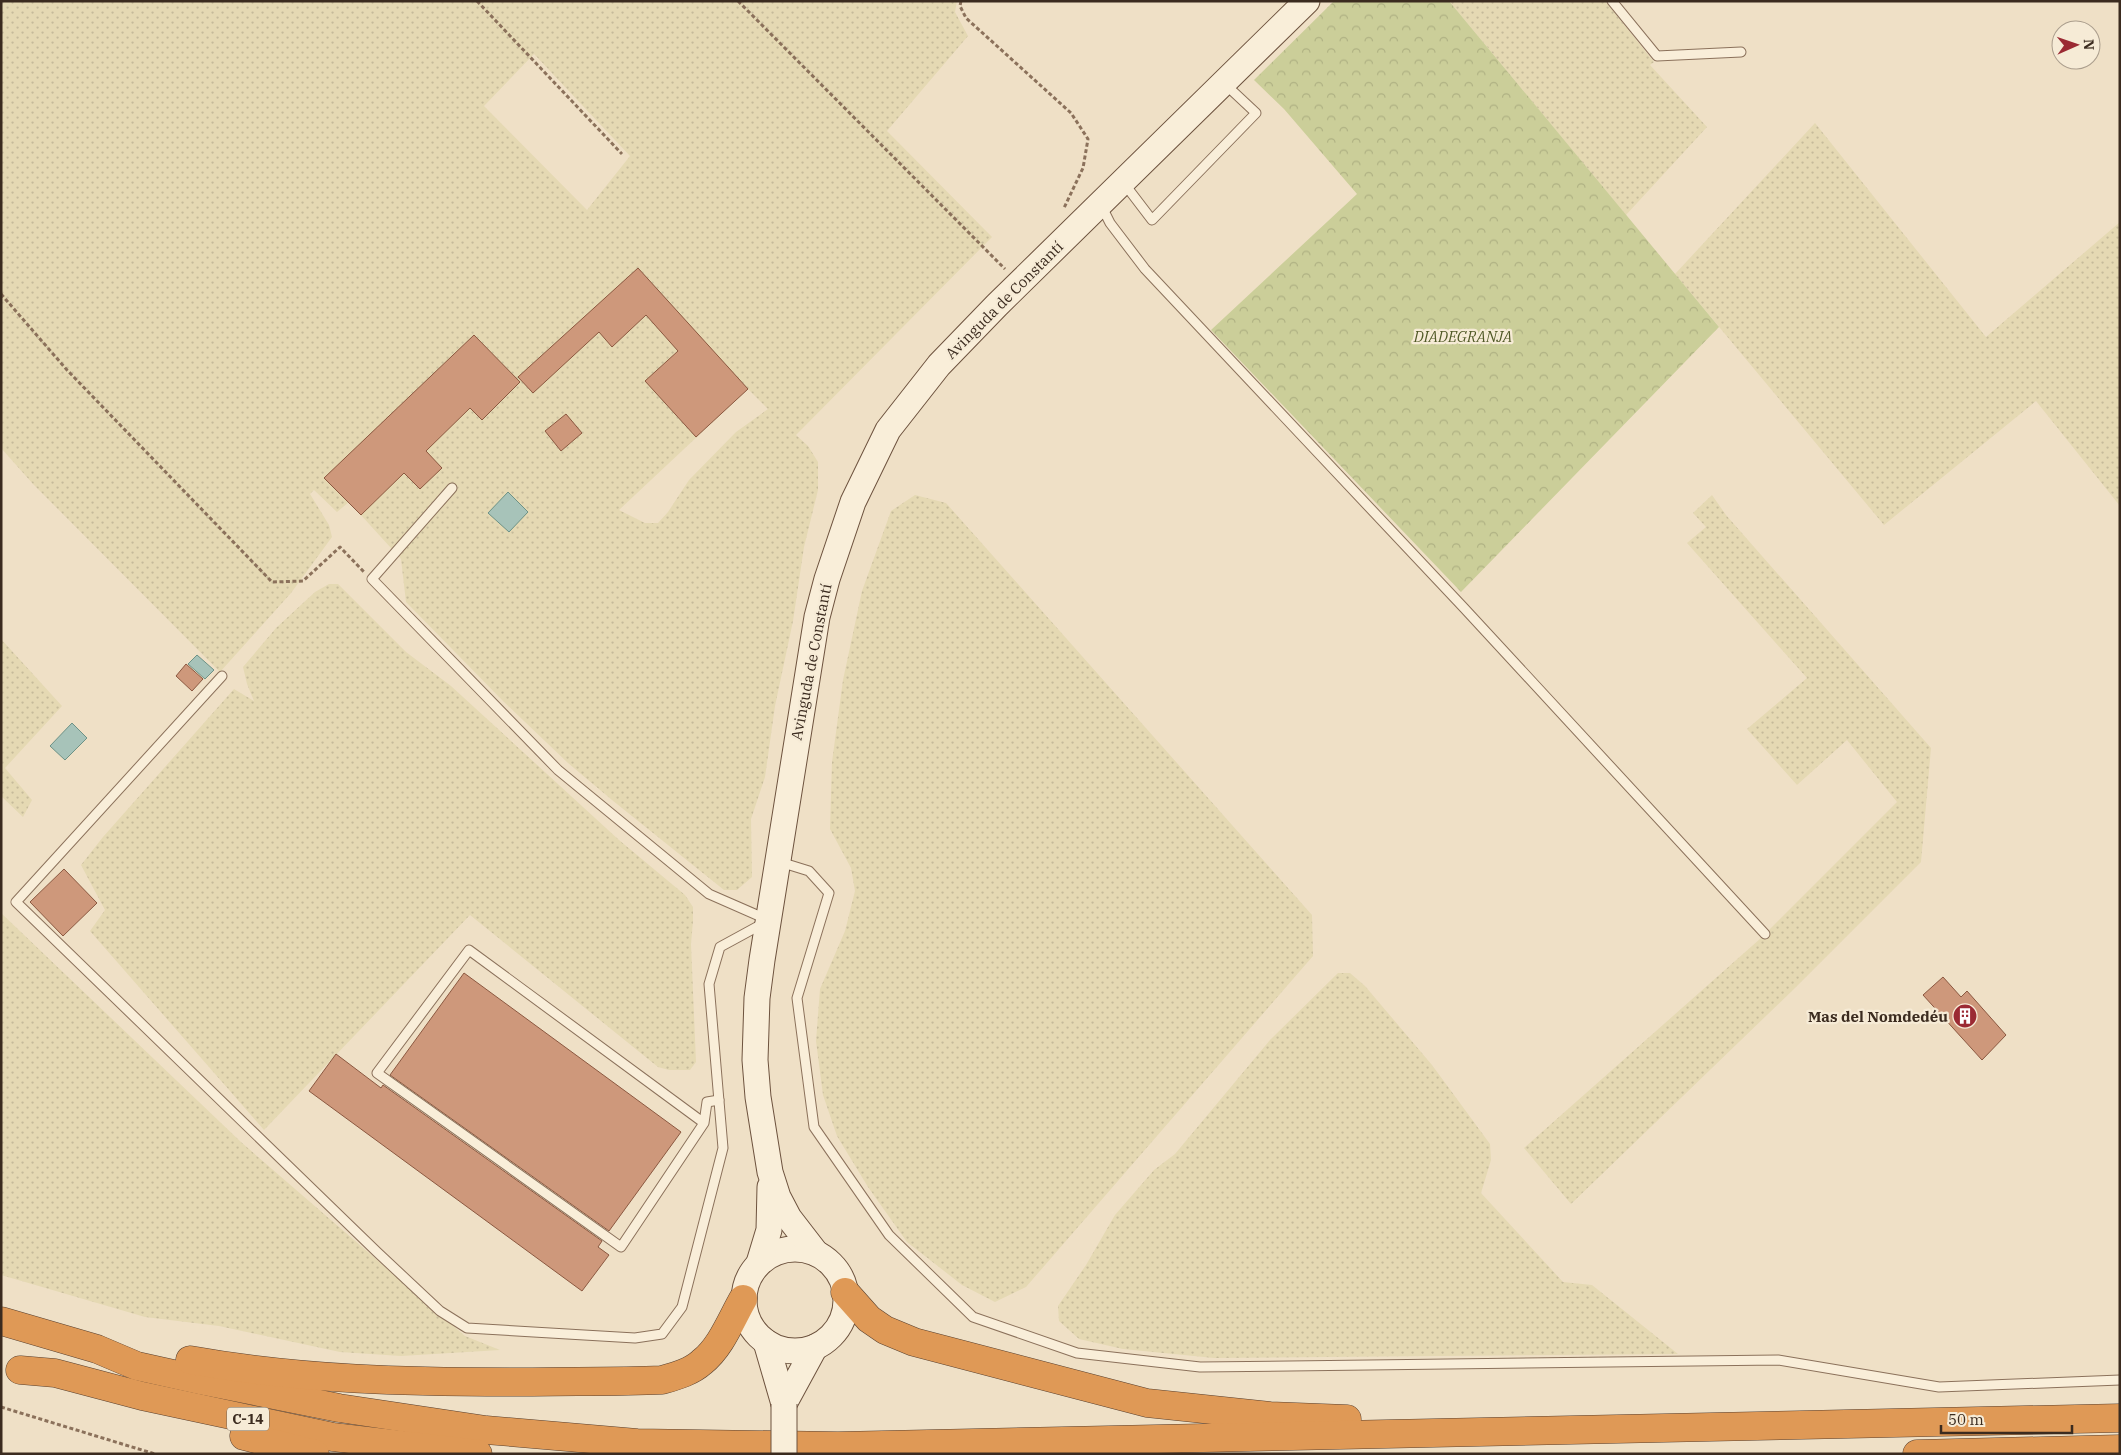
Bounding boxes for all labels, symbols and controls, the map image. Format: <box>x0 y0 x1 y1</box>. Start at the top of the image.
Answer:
north arrow <box>2051 20 2101 70</box>
text: N <box>2080 39 2098 50</box>
street label: Avinguda de Constantí <box>941 237 1067 363</box>
park label: DIADEGRANJA <box>1413 327 1512 346</box>
street label: Avinguda de Constantí <box>787 582 836 742</box>
building icon: Mas del Nomdedéu <box>1952 1003 1978 1029</box>
place label: Mas del Nomdedéu <box>1808 1007 1948 1026</box>
scale bar <box>1941 1402 2072 1434</box>
road number: C-14 <box>227 1408 269 1430</box>
text: 50 m <box>1948 1410 1984 1429</box>

